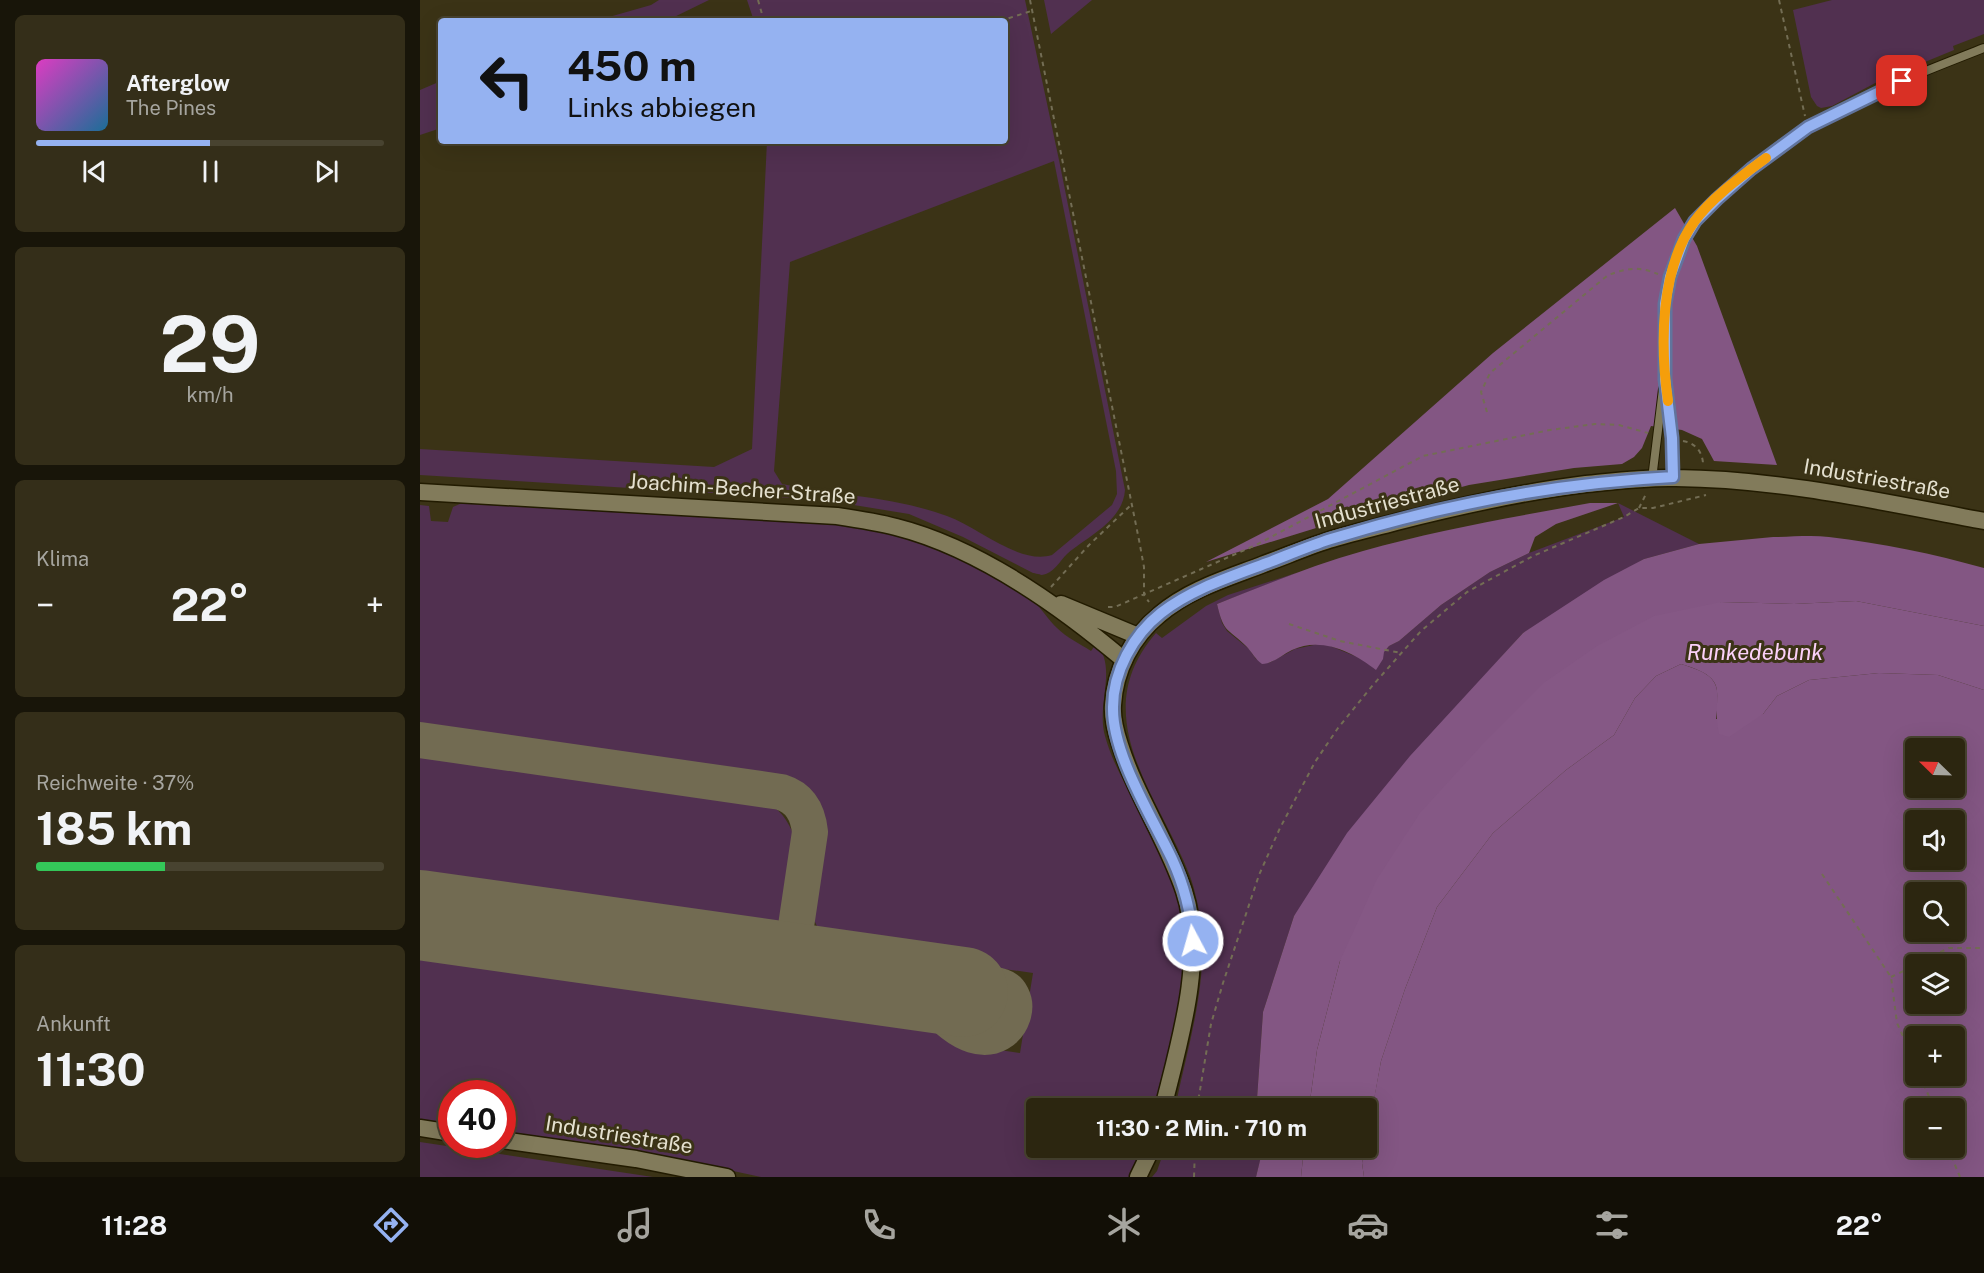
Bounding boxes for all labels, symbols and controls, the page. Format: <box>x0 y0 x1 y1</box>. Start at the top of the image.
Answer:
text: 450 m <box>567 41 697 90</box>
icon: left <box>468 42 546 120</box>
pin <box>1876 55 1927 106</box>
icon: arrive <box>1885 64 1918 97</box>
text: Afterglow <box>126 70 230 96</box>
text: Links abbiegen <box>567 91 756 123</box>
text: The Pines <box>126 96 216 120</box>
icon: previous <box>78 155 111 188</box>
icon: pause <box>194 155 227 188</box>
icon: next <box>310 155 343 188</box>
text: 29 <box>160 298 260 390</box>
text: km/h <box>186 383 234 407</box>
street label: Industriestraße <box>1802 453 1953 504</box>
street label: Joachim-Becher-Straße <box>628 468 857 509</box>
street label: Industriestraße <box>1312 471 1462 534</box>
text: Klima <box>36 547 89 571</box>
text: 22° <box>171 578 249 631</box>
text: − <box>36 586 54 624</box>
text: + <box>366 586 384 624</box>
water label: Runkedebunk <box>1687 639 1823 665</box>
north arrow <box>1905 738 1965 798</box>
map controls <box>1905 738 1965 1158</box>
text: Reichweite · 37% <box>36 771 194 795</box>
text: 185 km <box>36 802 192 855</box>
button: sound <box>1905 810 1965 870</box>
button: search <box>1905 882 1965 942</box>
position arrow <box>1161 909 1225 973</box>
button: layers <box>1905 954 1965 1014</box>
text: Ankunft <box>36 1012 111 1036</box>
button: + <box>1905 1026 1965 1086</box>
text: 11:30 <box>36 1043 145 1096</box>
speed limit sign: 40 <box>438 1080 516 1158</box>
button: − <box>1905 1098 1965 1158</box>
street label: Industriestraße <box>544 1111 695 1158</box>
text: 11:30 · 2 Min. · 710 m <box>1096 1115 1307 1141</box>
icon: directions <box>370 1204 412 1246</box>
icon: music <box>614 1204 656 1246</box>
icon: phone <box>858 1204 900 1246</box>
icon: climate <box>1103 1204 1145 1246</box>
icon: car <box>1347 1204 1389 1246</box>
icon: filters <box>1591 1204 1633 1246</box>
text: 11:28 <box>101 1209 167 1241</box>
text: 22° <box>1836 1209 1883 1241</box>

